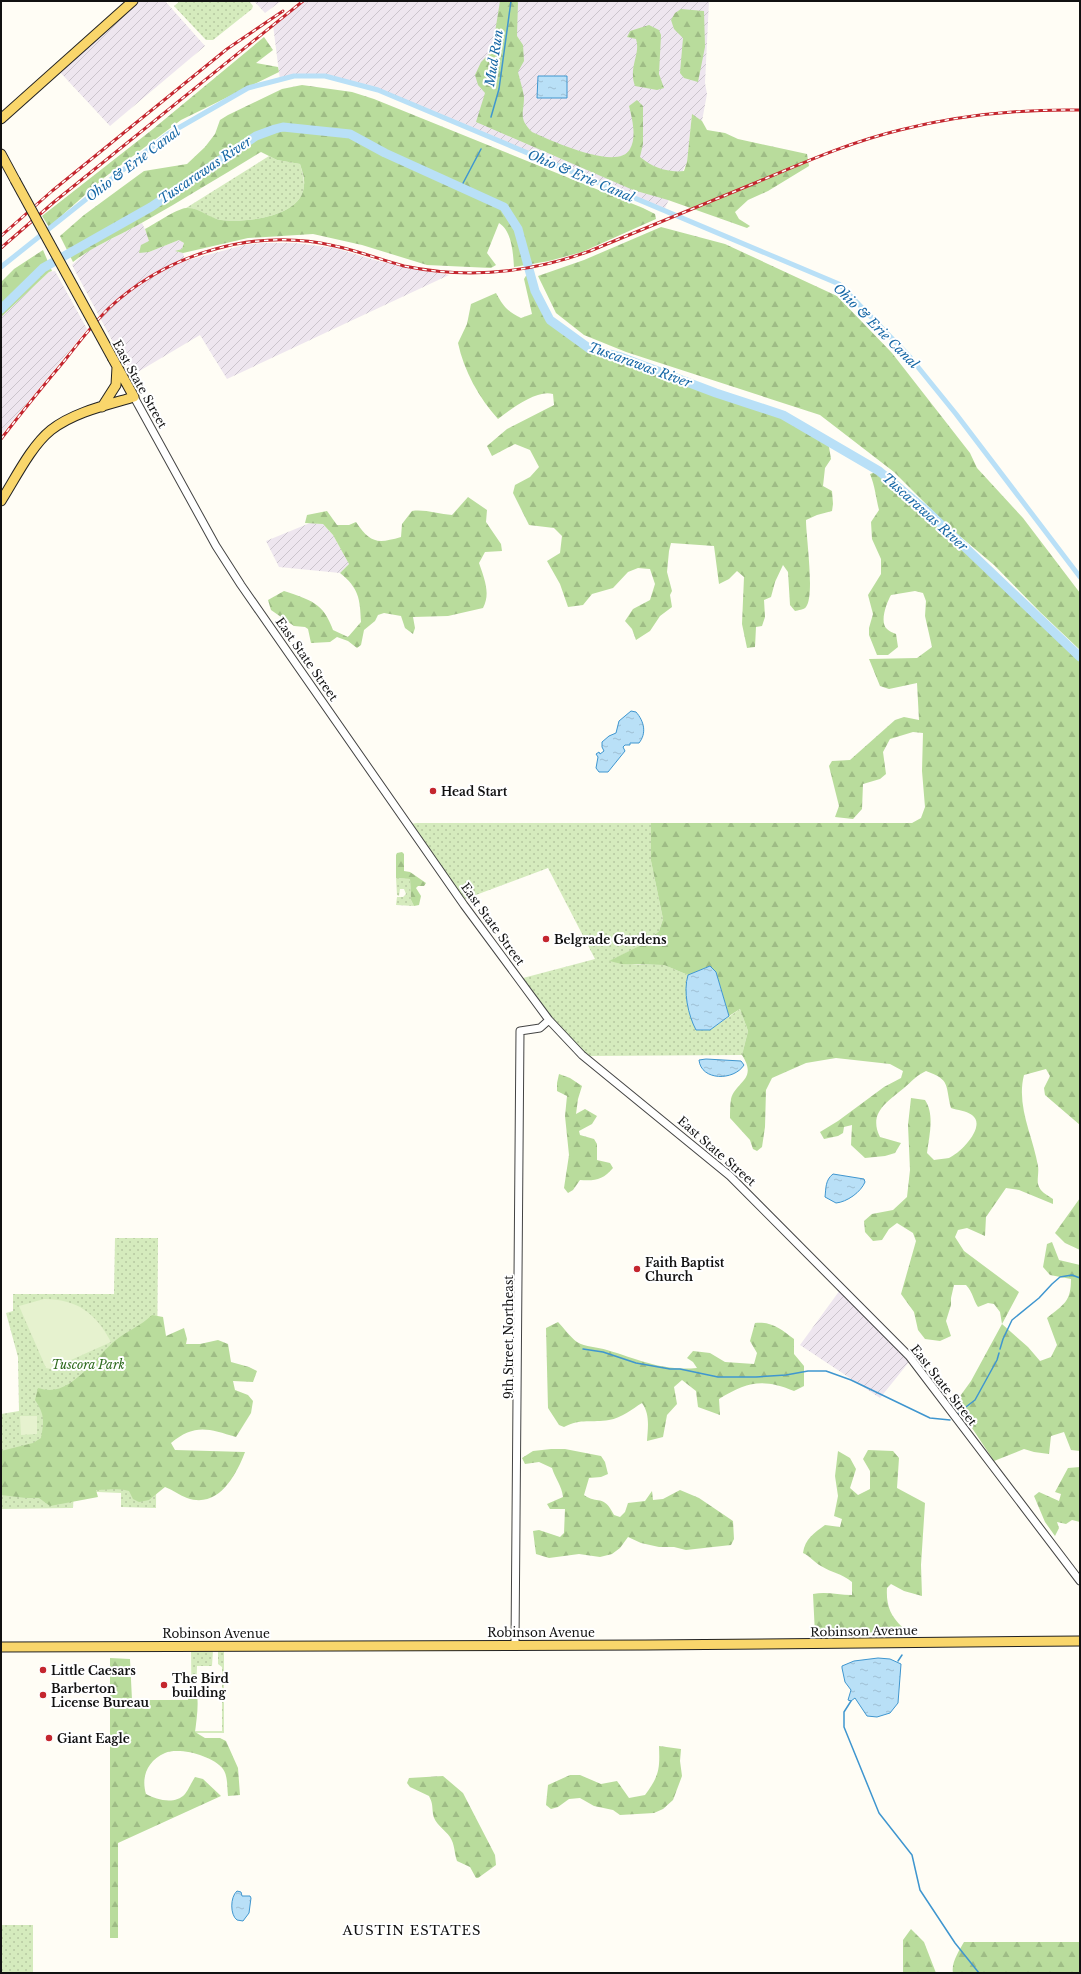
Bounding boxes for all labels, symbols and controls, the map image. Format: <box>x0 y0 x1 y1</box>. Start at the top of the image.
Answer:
water label: Mud Run <box>481 28 507 89</box>
water label: Ohio & Erie Canal <box>82 122 184 205</box>
water label: Tuscarawas River <box>155 132 256 207</box>
water label: Ohio & Erie Canal <box>525 146 638 206</box>
water label: Ohio & Erie Canal <box>830 280 923 373</box>
street label: East State Street <box>110 337 171 431</box>
water label: Tuscarawas River <box>586 338 695 392</box>
water label: Tuscarawas River <box>879 469 972 555</box>
street label: East State Street <box>273 614 342 704</box>
place label: Head Start <box>441 784 508 799</box>
marker: Head Start <box>428 786 438 796</box>
street label: East State Street <box>458 880 528 969</box>
place label: Belgrade Gardens <box>554 932 667 947</box>
marker: Belgrade Gardens <box>541 934 551 944</box>
street label: East State Street <box>675 1113 759 1189</box>
place label: Faith Baptist Church <box>645 1255 725 1284</box>
marker: Faith Baptist Church <box>632 1264 642 1274</box>
street label: 9th Street Northeast <box>501 1275 516 1399</box>
street label: East State Street <box>908 1342 981 1429</box>
park label: Tuscora Park <box>51 1357 125 1372</box>
street label: Robinson Avenue <box>810 1623 918 1639</box>
street label: Robinson Avenue <box>487 1625 595 1640</box>
street label: Robinson Avenue <box>162 1626 270 1641</box>
place label: Little Caesars <box>51 1663 136 1678</box>
marker: Little Caesars <box>38 1665 48 1675</box>
place label: The Bird building <box>171 1671 230 1700</box>
marker: The Bird building <box>159 1680 169 1690</box>
place label: Barberton License Bureau <box>51 1681 150 1710</box>
marker: Barberton License Bureau <box>38 1690 48 1700</box>
place label: Giant Eagle <box>57 1731 130 1746</box>
marker: Giant Eagle <box>44 1733 54 1743</box>
district label: AUSTIN ESTATES <box>342 1922 481 1939</box>

